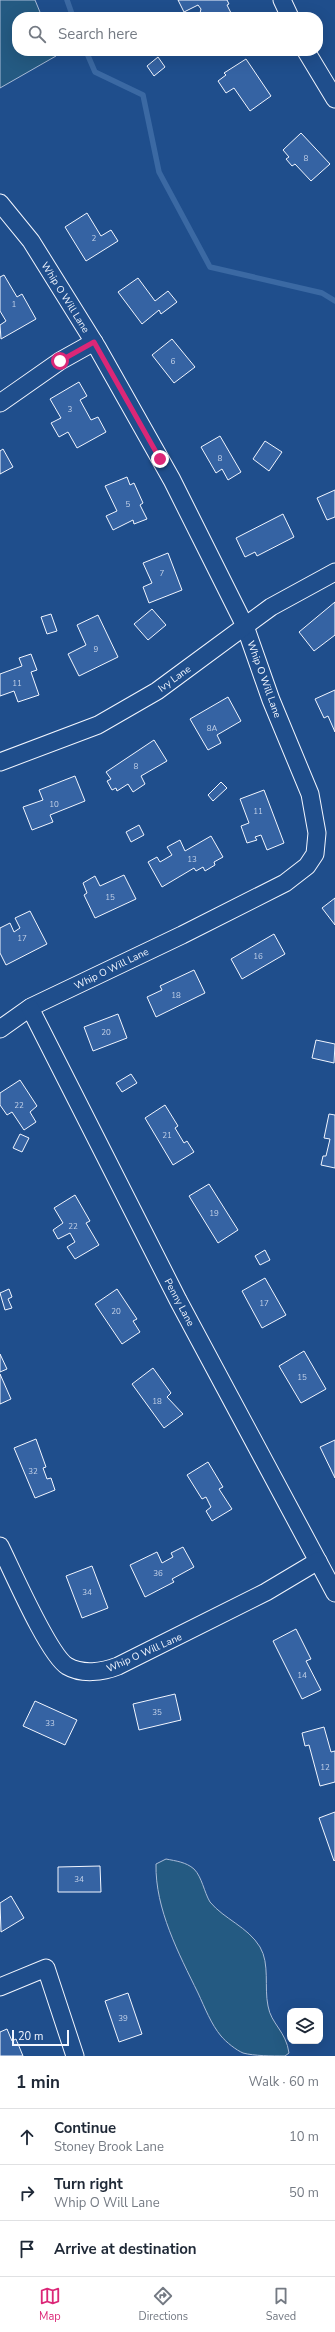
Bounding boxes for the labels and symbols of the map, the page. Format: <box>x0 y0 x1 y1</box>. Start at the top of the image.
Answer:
house number: 8 <box>304 153 309 164</box>
house number: 2 <box>92 233 97 244</box>
street label: Whip O Will Lane <box>38 259 93 336</box>
house number: 1 <box>12 299 17 310</box>
route start <box>51 352 69 370</box>
house number: 6 <box>171 356 176 367</box>
house number: 3 <box>68 404 73 415</box>
route end <box>151 450 169 468</box>
house number: 8 <box>218 453 223 464</box>
house number: 5 <box>126 499 131 510</box>
house number: 7 <box>160 568 165 579</box>
street label: Whip O Will Lane <box>244 639 285 720</box>
house number: 9 <box>94 644 99 655</box>
street label: Ivy Lane <box>155 662 194 695</box>
house number: 11 <box>12 678 22 689</box>
house number: 8A <box>207 723 217 734</box>
house number: 8 <box>134 761 139 772</box>
house number: 10 <box>49 799 59 810</box>
house number: 11 <box>253 806 263 817</box>
house number: 13 <box>187 854 197 865</box>
house number: 15 <box>105 892 115 903</box>
house number: 17 <box>17 933 27 944</box>
street label: Whip O Will Lane <box>72 945 151 993</box>
house number: 16 <box>253 951 263 962</box>
house number: 18 <box>171 990 181 1001</box>
house number: 20 <box>101 1027 111 1038</box>
house number: 22 <box>14 1100 24 1111</box>
house number: 21 <box>162 1130 172 1141</box>
house number: 19 <box>209 1208 219 1219</box>
house number: 22 <box>68 1221 78 1232</box>
street label: Penny Lane <box>161 1276 198 1329</box>
house number: 17 <box>259 1298 269 1309</box>
house number: 20 <box>111 1306 121 1317</box>
house number: 15 <box>297 1372 307 1383</box>
house number: 18 <box>152 1396 162 1407</box>
house number: 32 <box>28 1466 38 1477</box>
house number: 36 <box>153 1568 163 1579</box>
house number: 34 <box>82 1587 92 1598</box>
street label: Whip O Will Lane <box>104 1630 184 1676</box>
house number: 14 <box>297 1670 307 1681</box>
house number: 35 <box>152 1707 162 1718</box>
house number: 33 <box>45 1718 55 1729</box>
house number: 12 <box>320 1762 330 1773</box>
house number: 34 <box>74 1874 84 1885</box>
house number: 39 <box>118 2013 128 2024</box>
scale bar <box>12 2028 69 2047</box>

